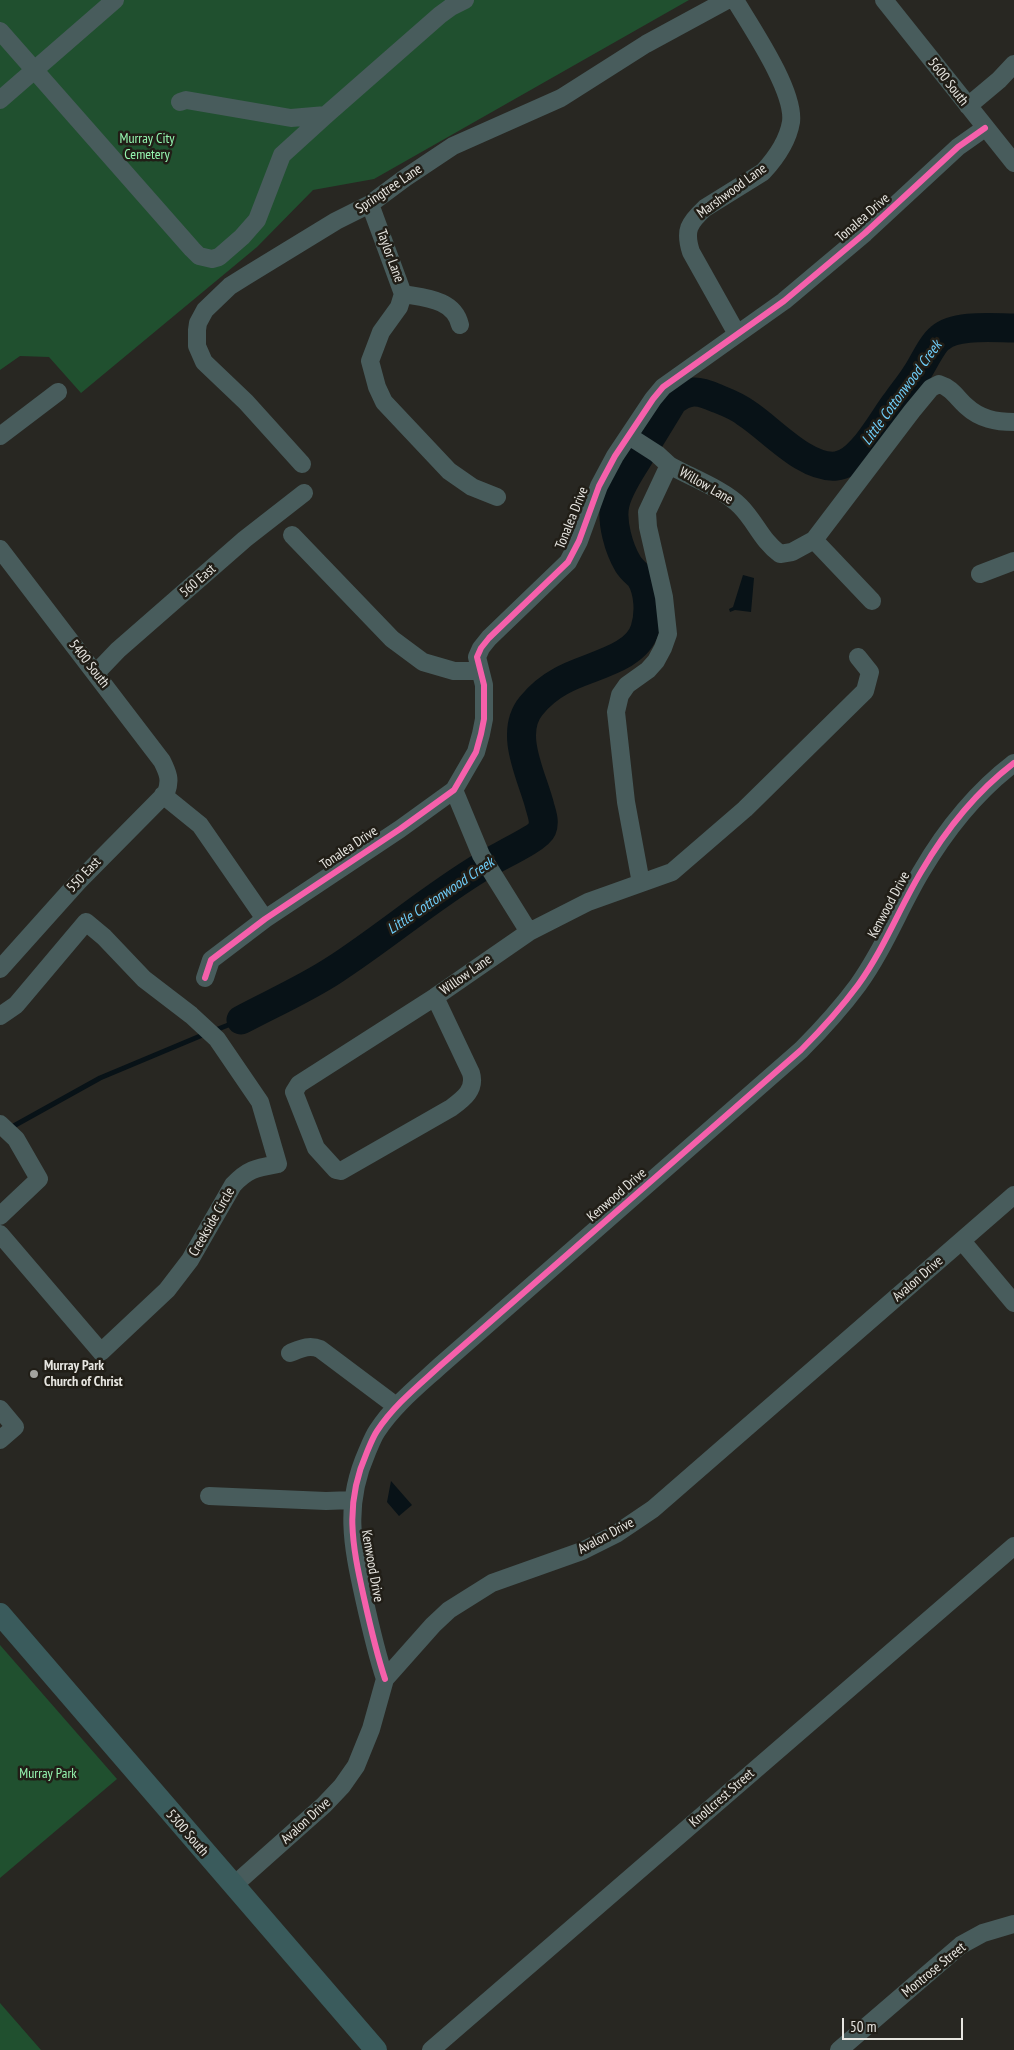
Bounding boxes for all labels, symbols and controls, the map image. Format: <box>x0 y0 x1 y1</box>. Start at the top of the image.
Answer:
street label: 5600 South <box>924 55 972 109</box>
park label: Murray City Cemetery <box>120 131 174 164</box>
street label: Marshwood Lane <box>694 160 770 222</box>
street label: Springtree Lane <box>353 161 425 217</box>
street label: Tonalea Drive <box>833 190 893 246</box>
street label: Taylor Lane <box>373 227 407 285</box>
water label: Little Cottonwood Creek <box>858 337 946 449</box>
street label: Willow Lane <box>676 464 736 508</box>
street label: Tonalea Drive <box>552 484 592 552</box>
street label: 560 East <box>177 561 219 601</box>
street label: 5400 South <box>65 637 113 691</box>
street label: Tonalea Drive <box>317 823 381 873</box>
street label: 550 East <box>64 854 104 896</box>
water label: Little Cottonwood Creek <box>384 854 498 938</box>
street label: Kenwood Drive <box>864 869 914 941</box>
street label: Willow Lane <box>437 951 495 999</box>
street label: Kenwood Drive <box>584 1165 650 1225</box>
street label: Creekside Circle <box>186 1185 238 1259</box>
street label: Avalon Drive <box>889 1253 947 1305</box>
place label: Murray Park Church of Christ <box>44 1358 123 1390</box>
marker: Murray Park Church of Christ <box>28 1368 40 1380</box>
street label: Avalon Drive <box>575 1514 637 1558</box>
street label: Kenwood Drive <box>357 1529 387 1603</box>
street label: Knollcrest Street <box>686 1765 758 1831</box>
park label: Murray Park <box>19 1766 77 1782</box>
street label: Avalon Drive <box>278 1794 334 1848</box>
street label: 5300 South <box>162 1806 212 1860</box>
street label: Montrose Street <box>899 1939 969 2001</box>
scale bar <box>844 2008 965 2040</box>
text: 50 m <box>850 2017 876 2036</box>

